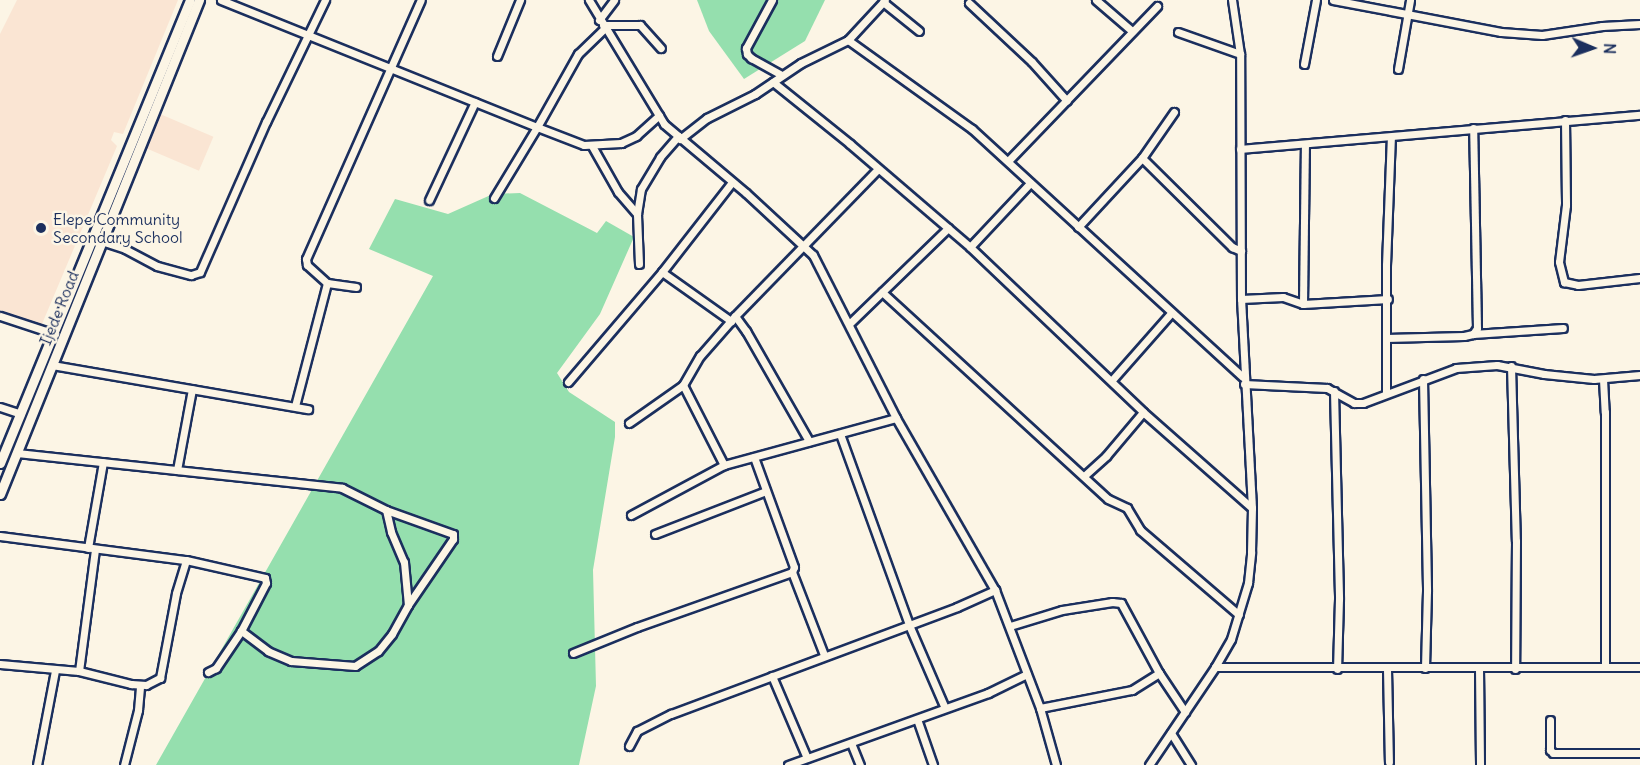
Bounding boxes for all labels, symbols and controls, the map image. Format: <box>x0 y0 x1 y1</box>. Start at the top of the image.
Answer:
north arrow <box>1562 18 1622 78</box>
text: N <box>1600 43 1620 55</box>
place label: Elepe Community Secondary School <box>53 209 183 247</box>
marker: Elepe Community Secondary School <box>34 221 48 235</box>
street label: Ijede Road <box>35 268 83 348</box>

